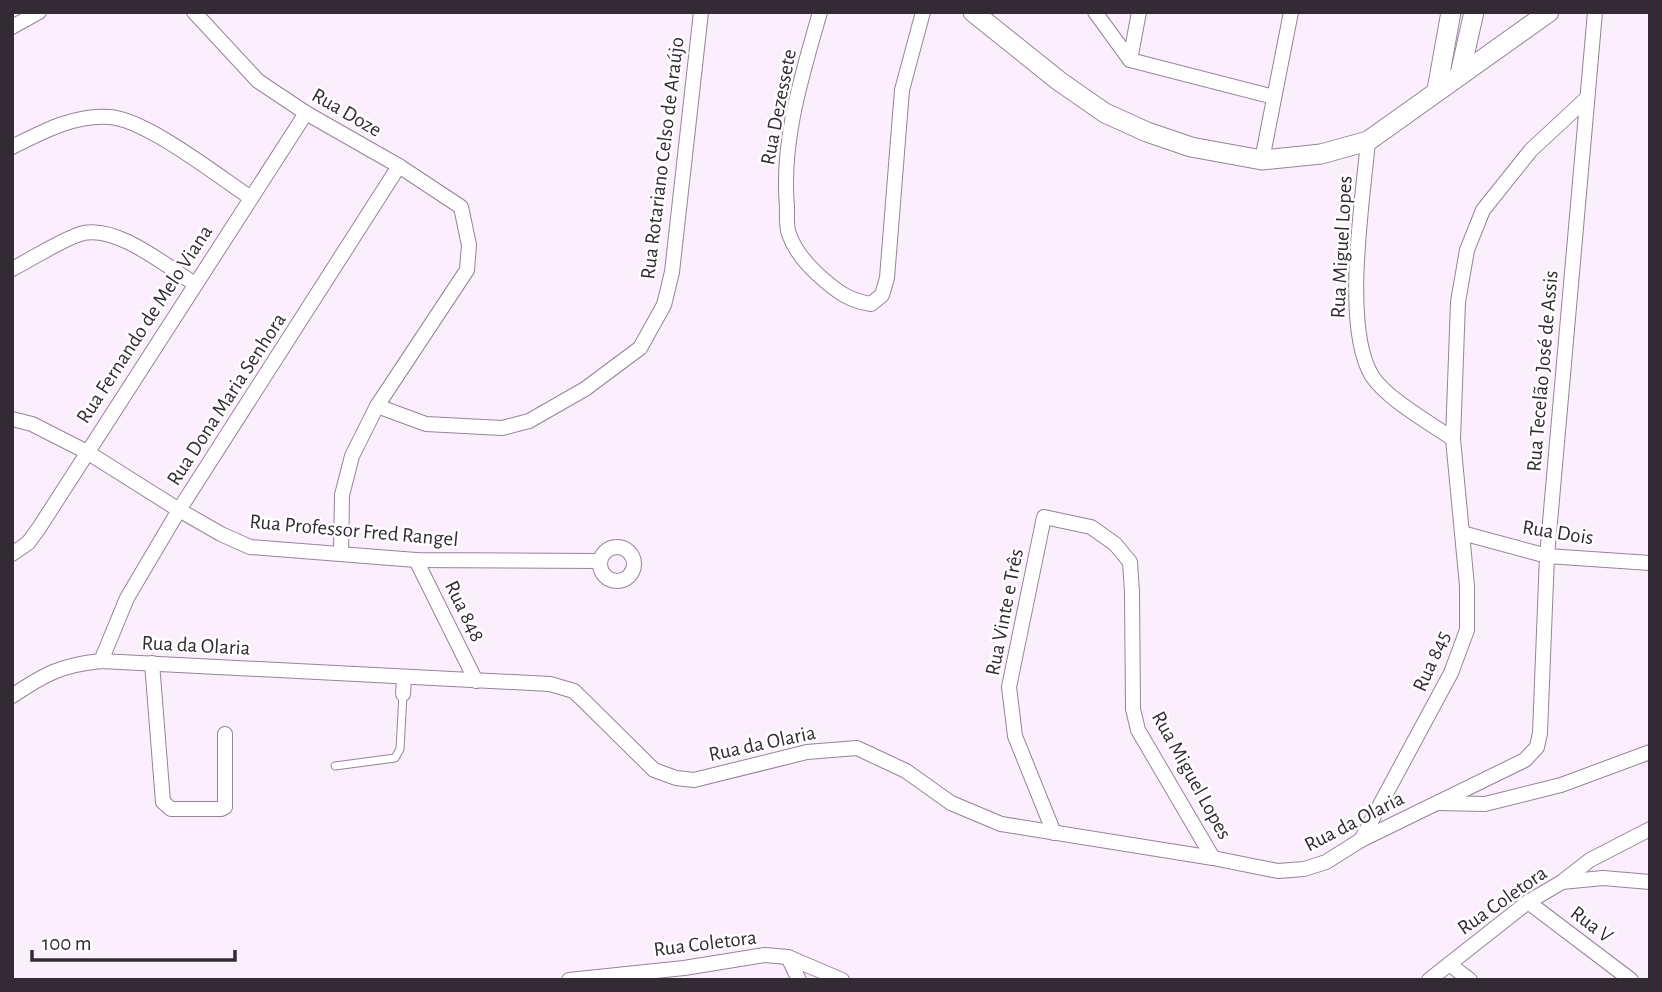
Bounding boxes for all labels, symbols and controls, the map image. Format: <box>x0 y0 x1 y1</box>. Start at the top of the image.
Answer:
street label: Rua Rotariano Celso de Araújo <box>637 36 688 281</box>
street label: Rua Dezessete <box>757 47 800 167</box>
street label: Rua Doze <box>308 84 385 141</box>
street label: Rua Miguel Lopes <box>1327 175 1356 319</box>
street label: Rua Fernando de Melo Viana <box>73 221 216 427</box>
street label: Rua Tecelão José de Assis <box>1523 270 1562 473</box>
street label: Rua Dona Maria Senhora <box>163 309 290 489</box>
street label: Rua Professor Fred Rangel <box>249 511 459 550</box>
street label: Rua Dois <box>1521 517 1595 548</box>
street label: Rua Vinte e Três <box>982 547 1027 677</box>
street label: Rua 848 <box>441 577 488 645</box>
street label: Rua 845 <box>1409 628 1454 695</box>
street label: Rua da Olaria <box>141 632 251 659</box>
street label: Rua Miguel Lopes <box>1148 708 1235 843</box>
street label: Rua da Olaria <box>707 722 818 765</box>
street label: Rua da Olaria <box>1301 787 1408 855</box>
street label: Rua Coletora <box>1454 862 1551 939</box>
street label: Rua V <box>1567 902 1617 947</box>
scale bar <box>32 918 234 962</box>
street label: Rua Coletora <box>652 927 758 960</box>
text: 100 m <box>42 933 92 954</box>

